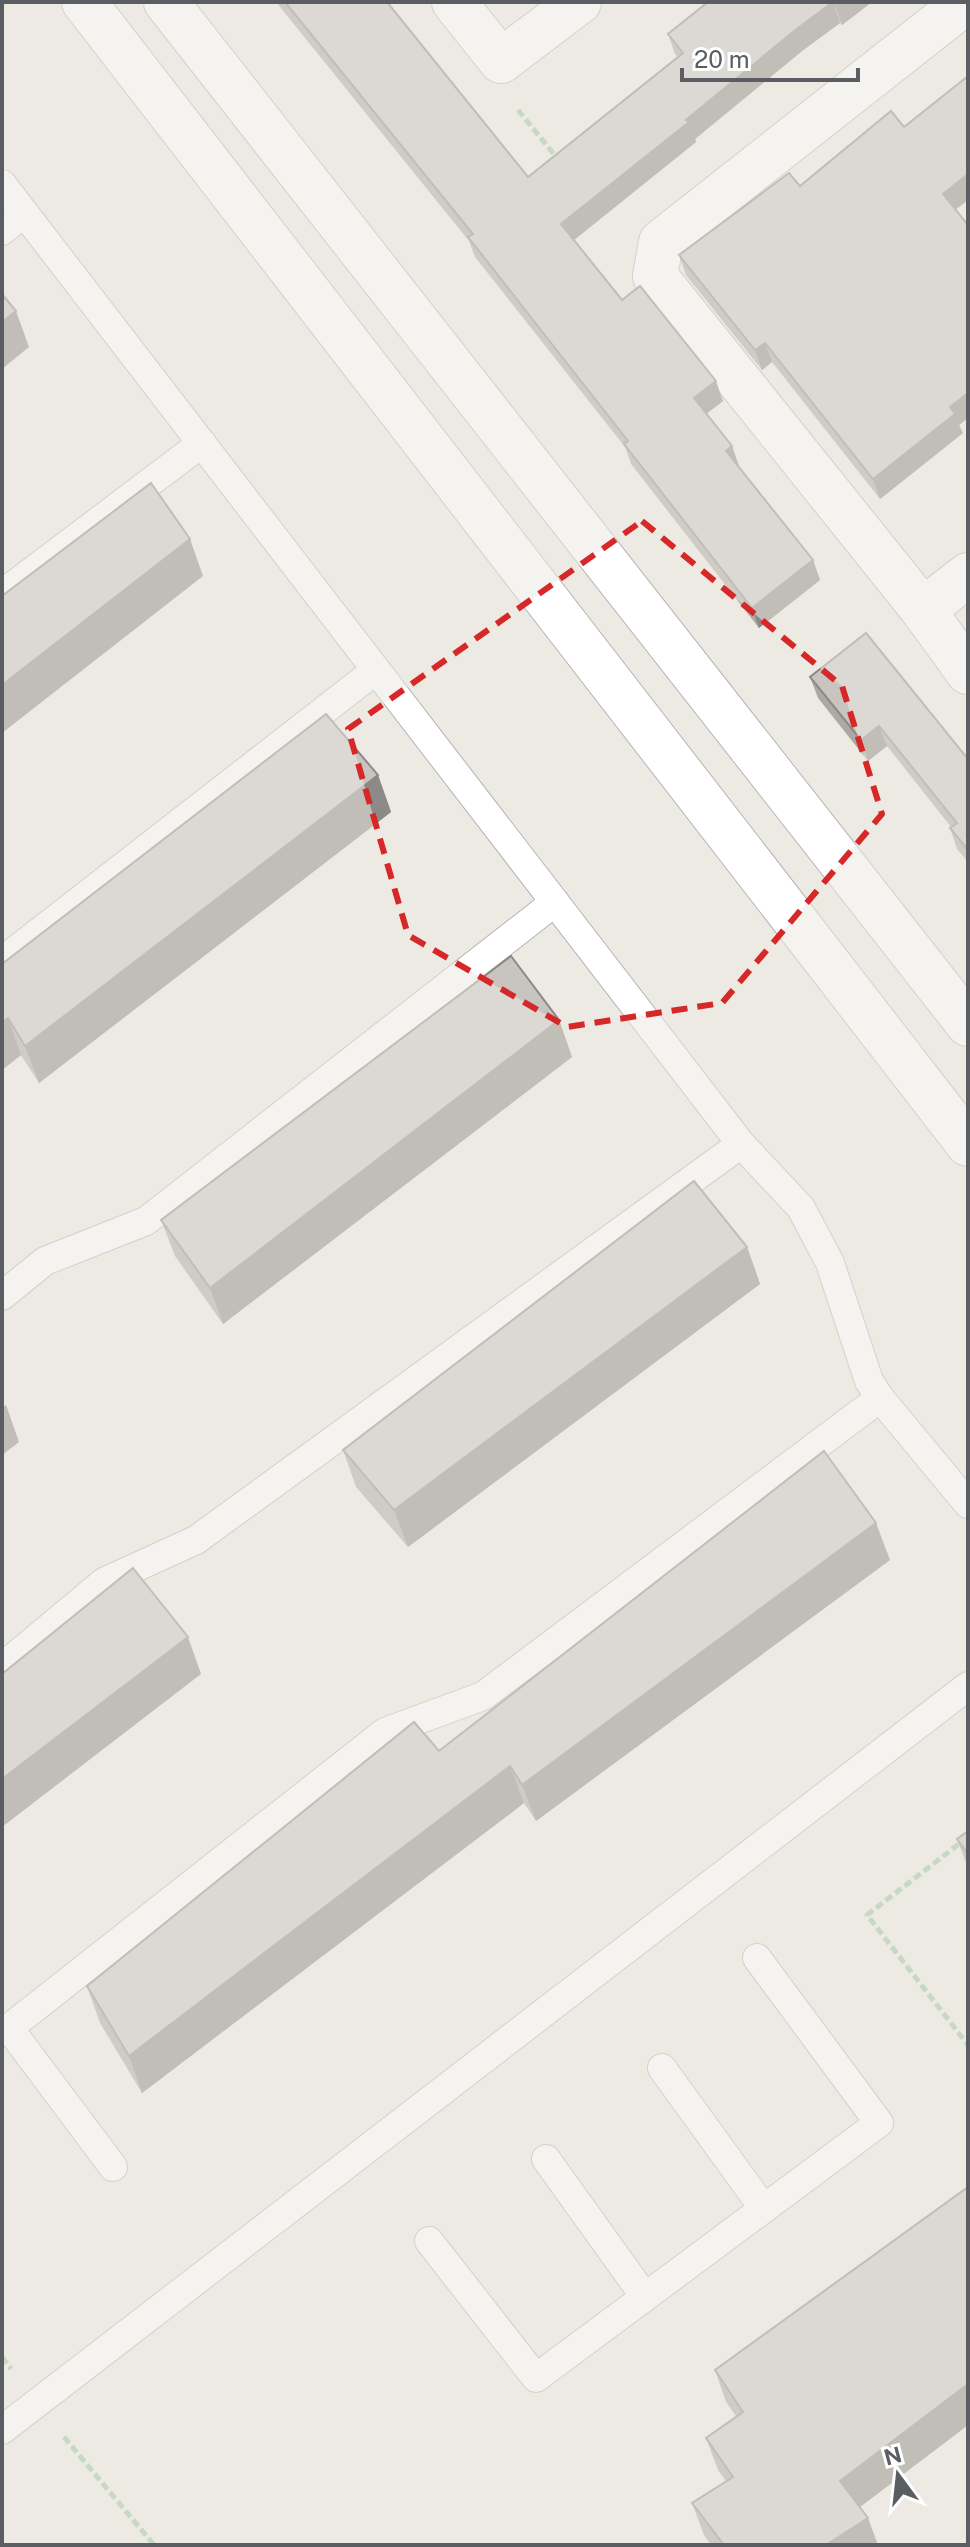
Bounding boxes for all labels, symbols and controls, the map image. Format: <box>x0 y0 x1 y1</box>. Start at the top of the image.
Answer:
scale bar <box>682 32 858 82</box>
text: 20 m <box>694 45 750 73</box>
north arrow <box>858 2435 938 2515</box>
text: N <box>881 2441 905 2470</box>

